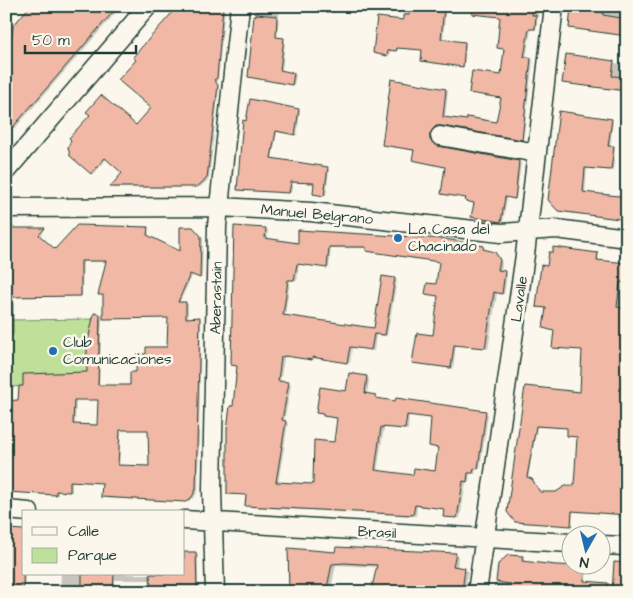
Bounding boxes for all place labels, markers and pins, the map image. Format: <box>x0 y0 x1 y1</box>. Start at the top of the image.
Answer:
place label: La Casa del Chacinado <box>408 219 490 257</box>
marker: La Casa del Chacinado <box>392 232 404 244</box>
place label: Club Comunicaciones <box>63 332 172 370</box>
marker: Club Comunicaciones <box>47 345 59 357</box>

